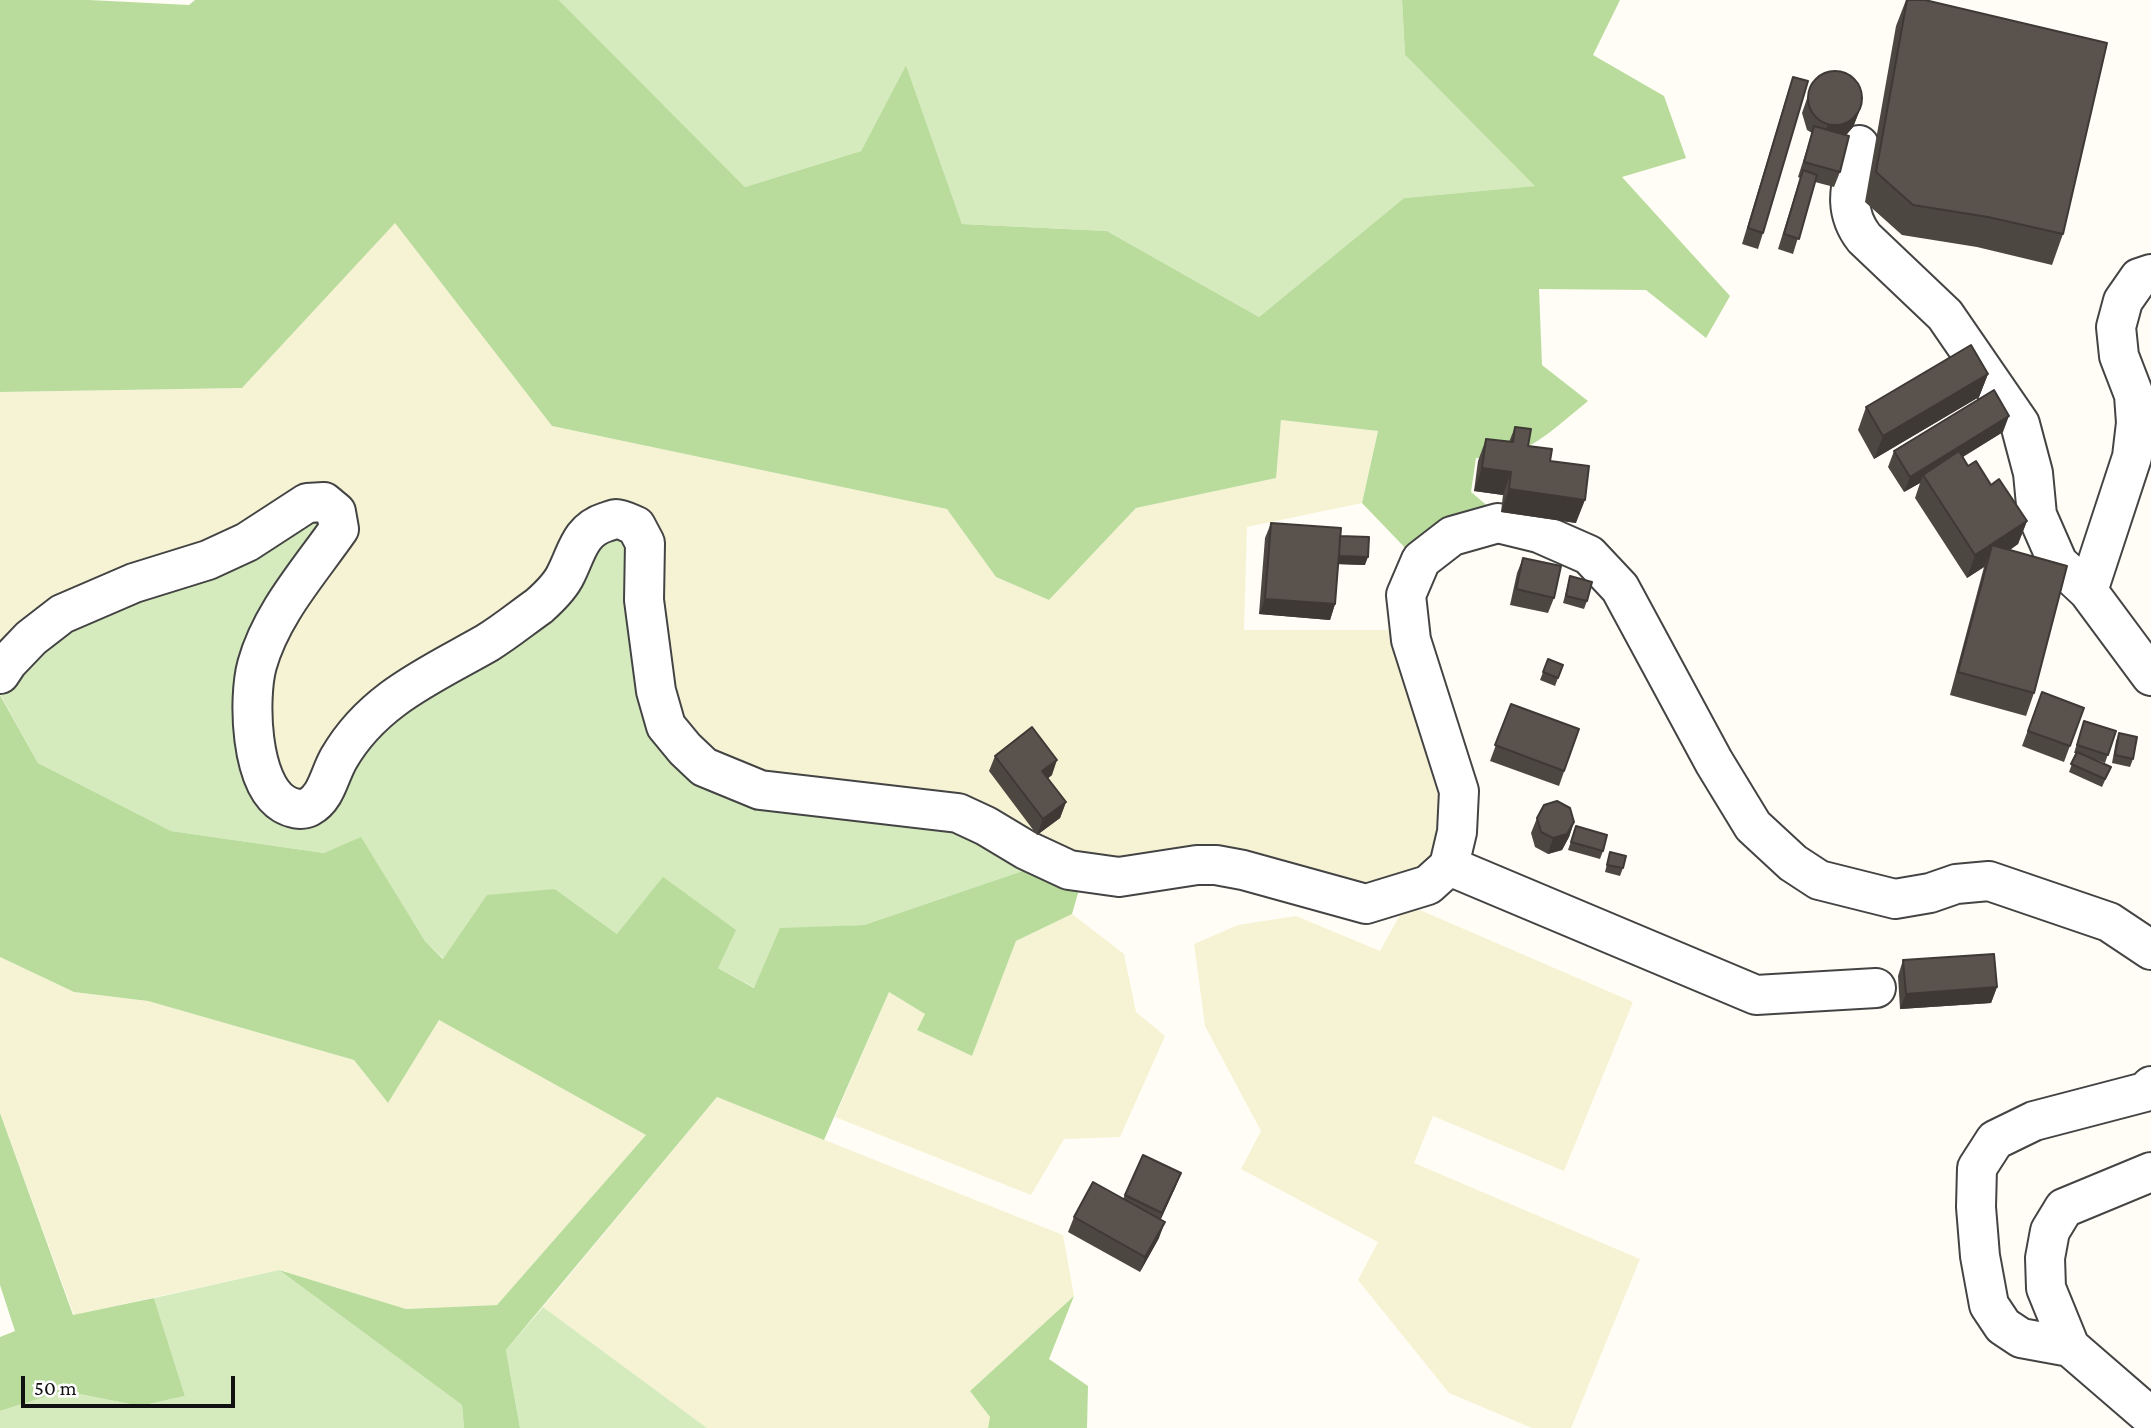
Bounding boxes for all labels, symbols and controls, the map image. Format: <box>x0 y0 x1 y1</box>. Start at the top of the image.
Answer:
scale bar <box>24 1362 238 1406</box>
text: 50 m <box>34 1376 77 1400</box>

